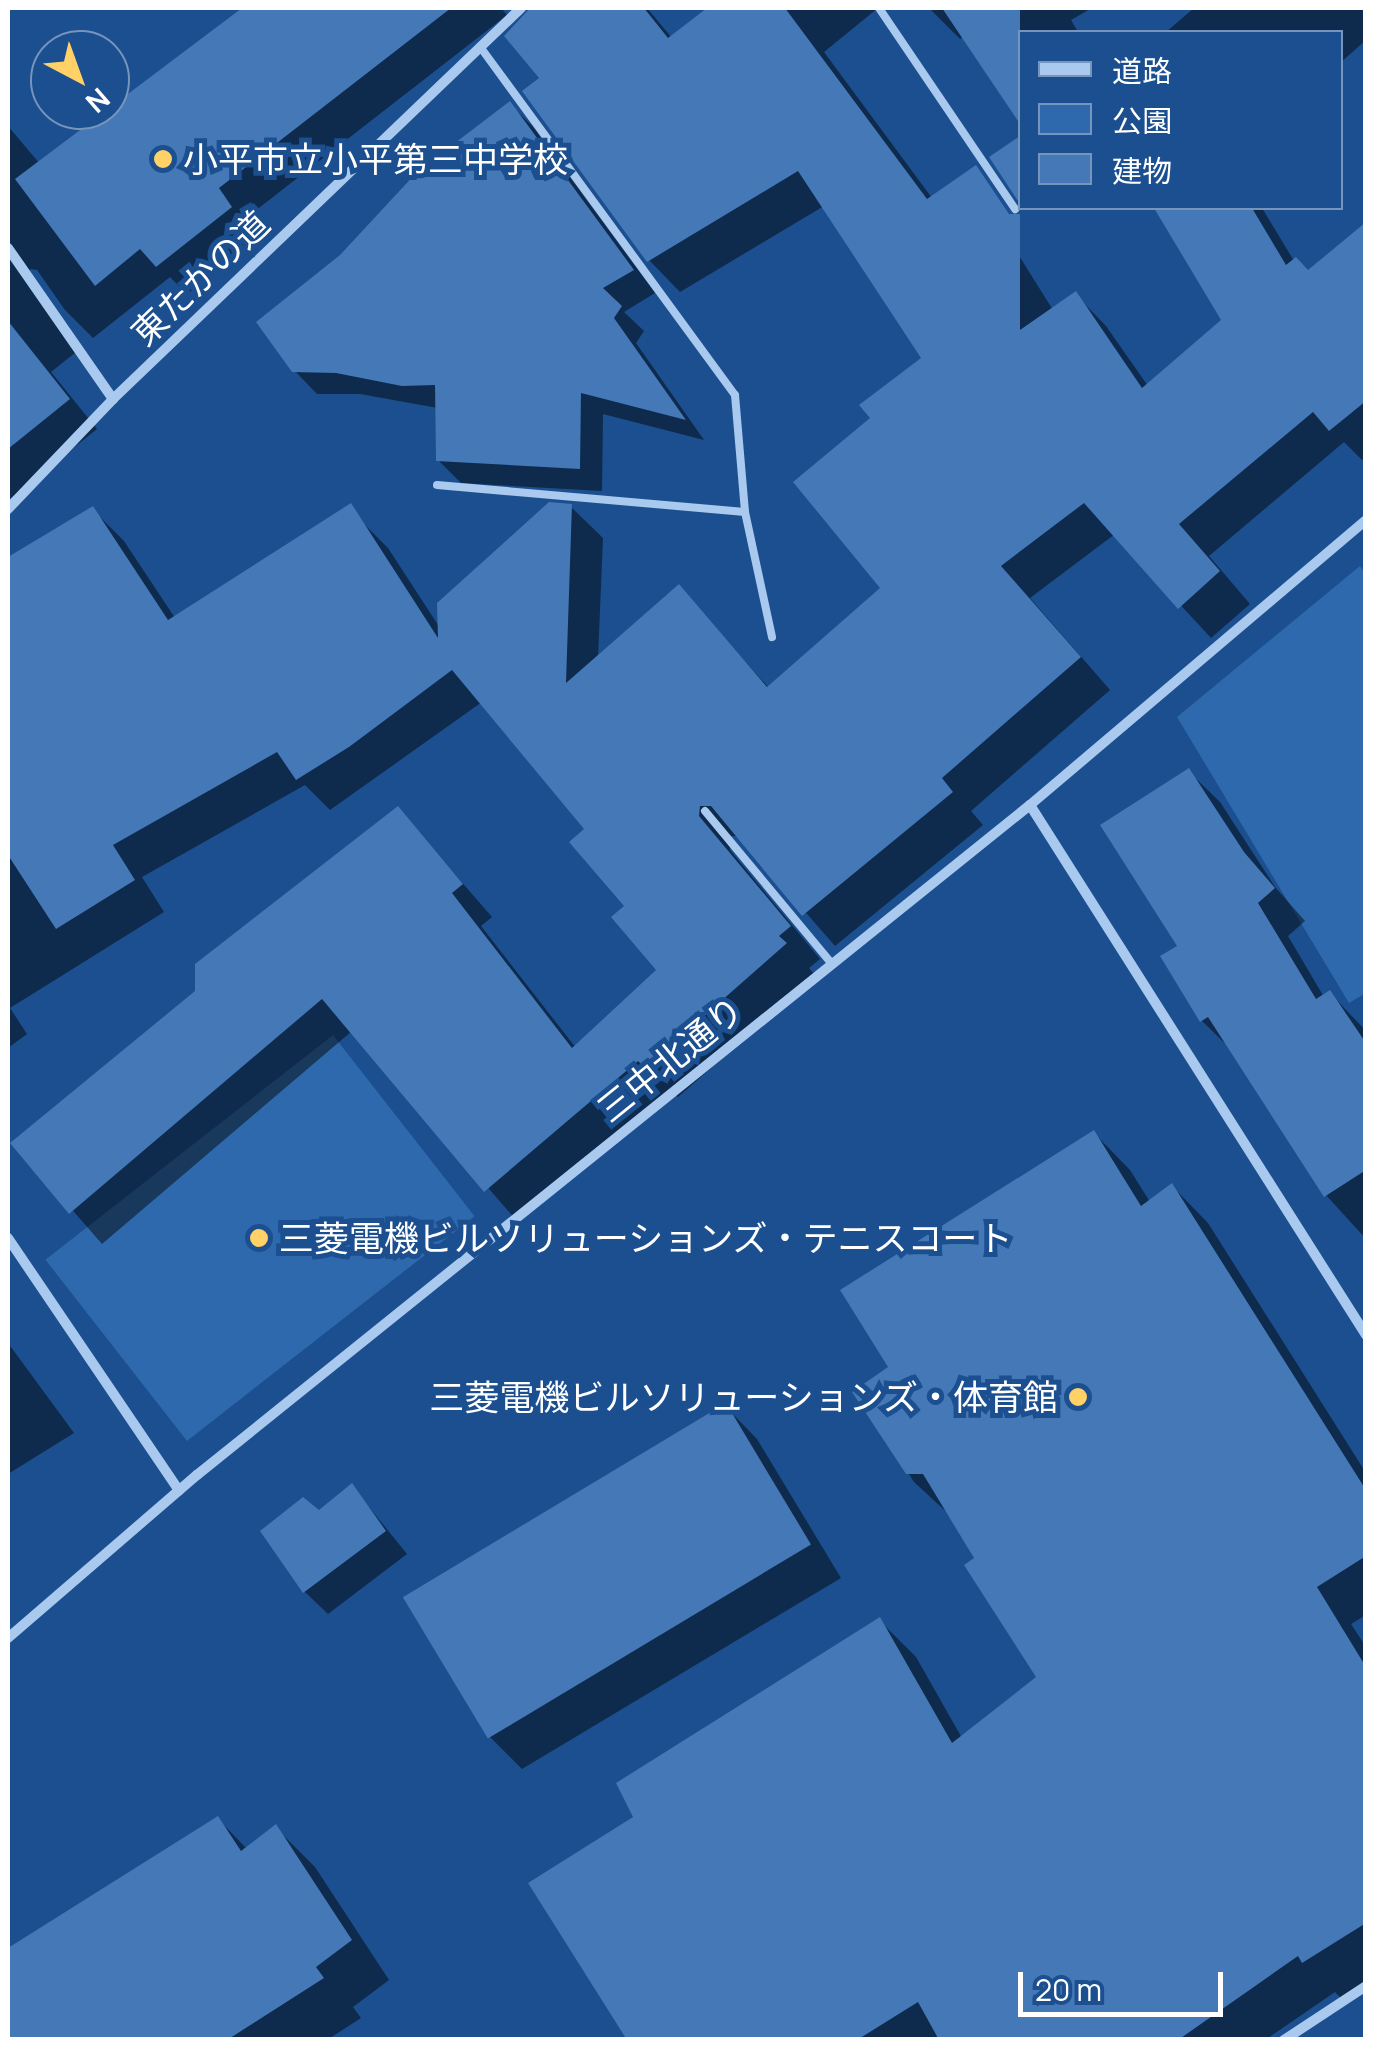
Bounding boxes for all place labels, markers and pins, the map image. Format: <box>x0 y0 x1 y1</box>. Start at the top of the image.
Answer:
place label: 小平市立小平第三中学校 <box>183 138 568 180</box>
marker: 小平市立小平第三中学校 <box>152 148 174 170</box>
place label: 三菱電機ビルソリューションズ・テニスコート <box>279 1217 1014 1259</box>
marker: 三菱電機ビルソリューションズ・テニスコート <box>248 1227 270 1249</box>
place label: 三菱電機ビルソリューションズ・体育館 <box>428 1376 1058 1418</box>
marker: 三菱電機ビルソリューションズ・体育館 <box>1067 1386 1089 1408</box>

